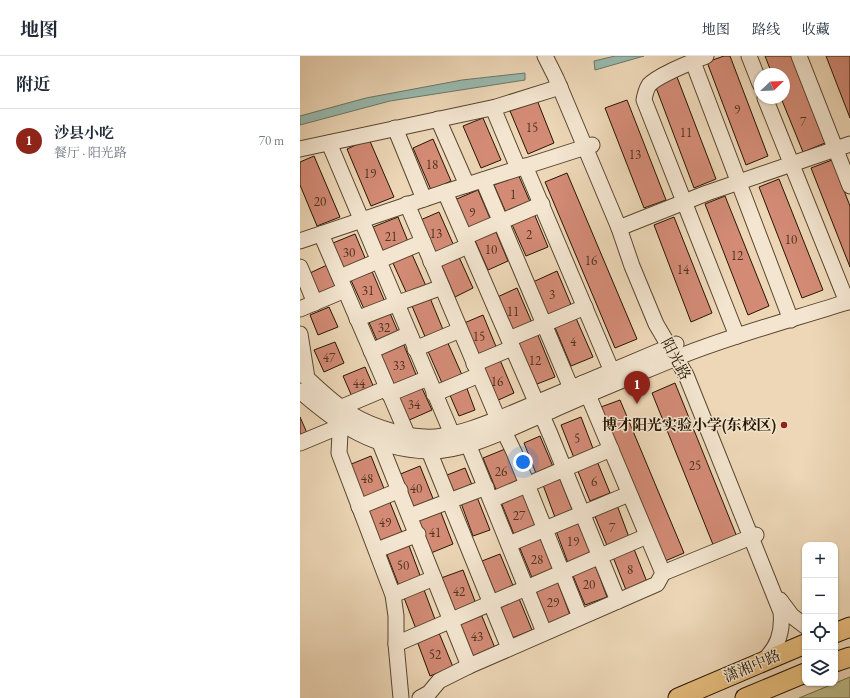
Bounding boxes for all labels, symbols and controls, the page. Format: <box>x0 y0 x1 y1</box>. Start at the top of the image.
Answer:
text: 地图 <box>20 17 58 42</box>
text: 地图 <box>702 20 730 38</box>
text: 路线 <box>752 20 780 38</box>
text: 收藏 <box>802 20 830 38</box>
north arrow <box>754 68 790 104</box>
text: 附近 <box>16 73 50 95</box>
house number: 9 <box>734 101 741 118</box>
house number: 7 <box>800 113 807 130</box>
house number: 15 <box>526 119 538 136</box>
text: 沙县小吃 <box>54 123 114 142</box>
house number: 11 <box>680 124 692 141</box>
text: 1 <box>26 132 32 149</box>
text: 70 m <box>259 132 284 149</box>
text: 餐厅 · 阳光路 <box>54 144 127 161</box>
house number: 13 <box>629 146 641 163</box>
house number: 18 <box>426 156 438 173</box>
house number: 19 <box>364 165 377 182</box>
house number: 1 <box>510 186 516 203</box>
house number: 20 <box>314 193 326 210</box>
house number: 9 <box>469 204 476 221</box>
house number: 13 <box>430 225 442 242</box>
house number: 2 <box>526 226 533 243</box>
house number: 21 <box>385 228 397 245</box>
house number: 10 <box>785 231 797 248</box>
house number: 10 <box>485 241 497 258</box>
house number: 30 <box>343 244 355 261</box>
house number: 12 <box>731 247 744 264</box>
house number: 16 <box>585 252 597 269</box>
house number: 14 <box>677 261 690 278</box>
house number: 31 <box>362 282 374 299</box>
house number: 3 <box>549 286 555 303</box>
house number: 11 <box>507 303 519 320</box>
house number: 32 <box>378 319 391 336</box>
house number: 15 <box>473 328 485 345</box>
house number: 4 <box>570 333 577 350</box>
street label: 阳光路 <box>657 334 695 383</box>
house number: 47 <box>323 349 336 366</box>
house number: 12 <box>529 352 542 369</box>
house number: 33 <box>393 357 405 374</box>
pin: 1 <box>624 371 650 404</box>
house number: 16 <box>491 373 503 390</box>
house number: 44 <box>353 375 366 392</box>
house number: 34 <box>408 396 421 413</box>
place label: 博才阳光实验小学(东校区) <box>602 415 776 434</box>
marker: 博才阳光实验小学(东校区) <box>779 420 789 430</box>
house number: 5 <box>574 430 580 447</box>
your location <box>513 452 533 472</box>
house number: 25 <box>689 457 701 474</box>
house number: 26 <box>495 463 507 480</box>
house number: 48 <box>361 470 373 487</box>
house number: 6 <box>591 473 597 490</box>
house number: 40 <box>410 480 422 497</box>
house number: 27 <box>513 507 526 524</box>
house number: 49 <box>379 514 392 531</box>
house number: 7 <box>609 519 616 536</box>
house number: 41 <box>429 524 441 541</box>
house number: 19 <box>567 533 580 550</box>
map controls <box>802 542 838 686</box>
button: + <box>802 542 838 578</box>
house number: 28 <box>531 551 543 568</box>
house number: 50 <box>397 557 409 574</box>
house number: 8 <box>627 561 633 578</box>
house number: 20 <box>583 576 595 593</box>
button: − <box>802 578 838 614</box>
house number: 42 <box>453 583 466 600</box>
house number: 29 <box>547 594 560 611</box>
button: locate <box>802 614 838 650</box>
house number: 43 <box>471 628 483 645</box>
street label: 潇湘中路 <box>720 645 783 686</box>
house number: 52 <box>429 646 442 663</box>
button: layers <box>802 650 838 686</box>

